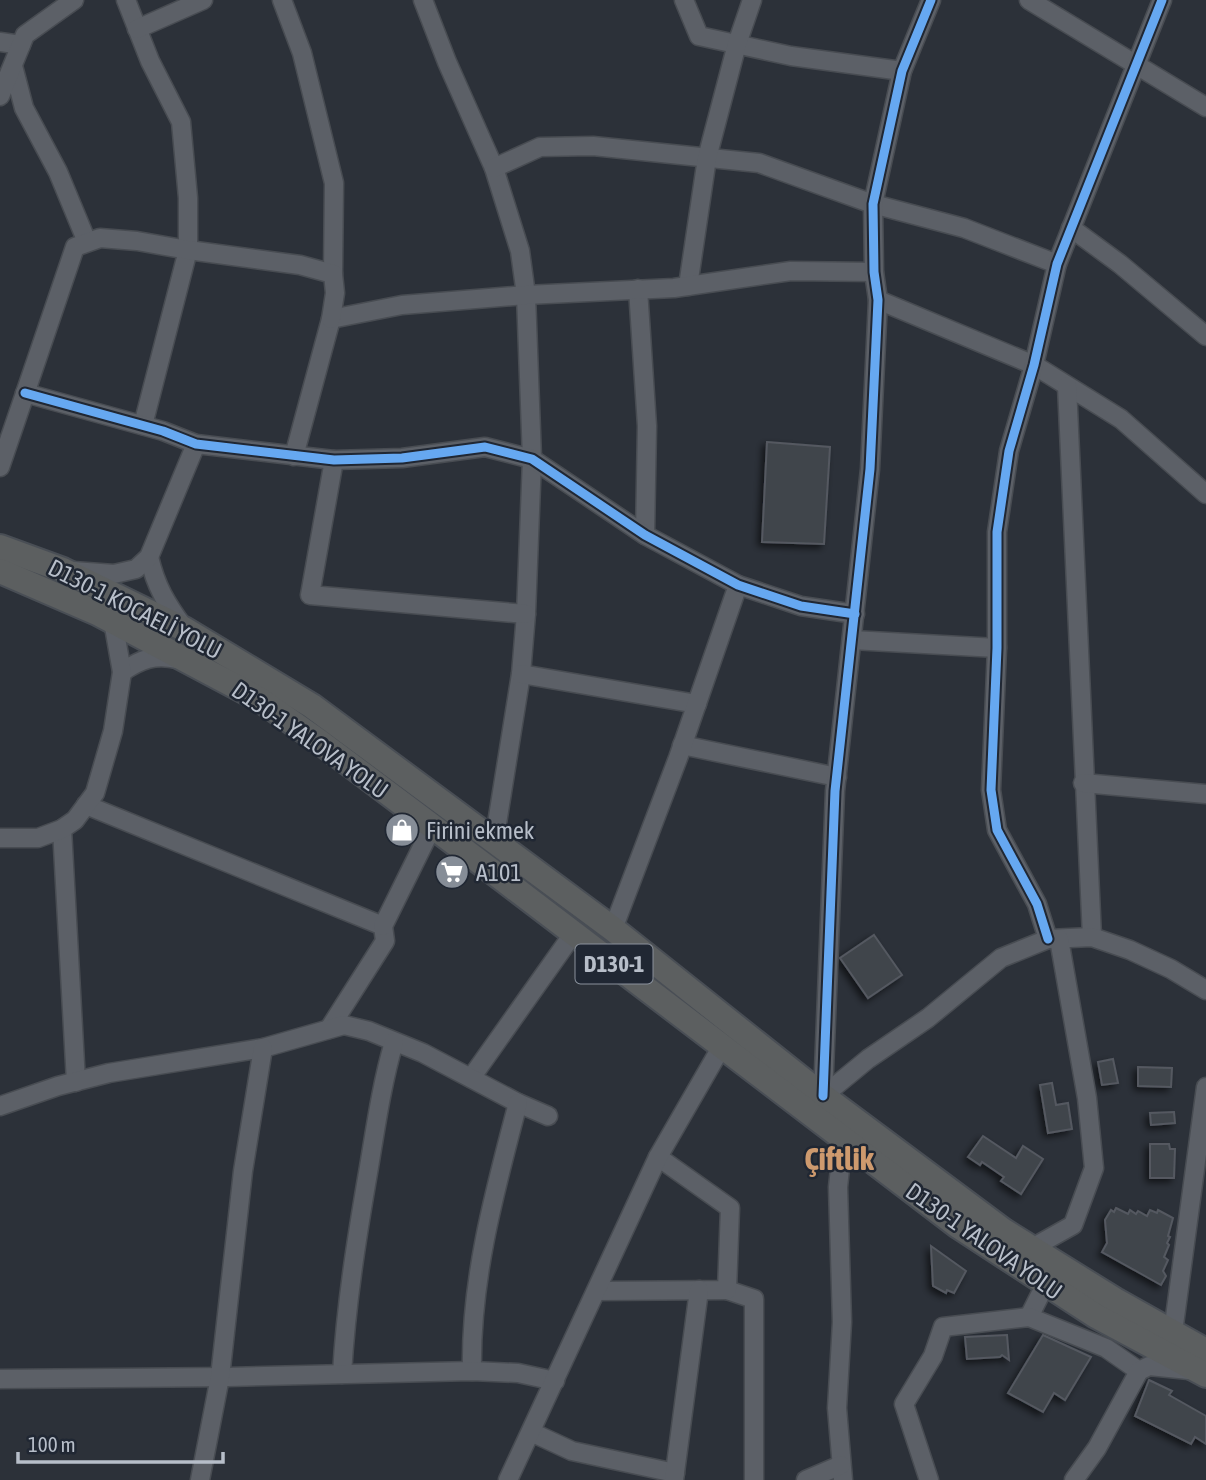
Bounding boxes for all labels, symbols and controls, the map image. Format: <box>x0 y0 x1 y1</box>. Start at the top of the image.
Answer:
street label: D130-1 KOCAELİ YOLU <box>44 554 226 664</box>
street label: D130-1 YALOVA YOLU <box>227 676 393 804</box>
shop icon: Firini ekmek <box>383 811 421 849</box>
place label: Firini ekmek <box>426 817 535 844</box>
supermarket icon: A101 <box>433 853 471 891</box>
place label: A101 <box>476 859 522 886</box>
road number: D130-1 <box>576 945 652 984</box>
district label: Çiftlik <box>804 1140 875 1177</box>
street label: D130-1 YALOVA YOLU <box>901 1177 1067 1305</box>
scale bar <box>18 1420 222 1464</box>
text: 100 m <box>28 1432 76 1456</box>

